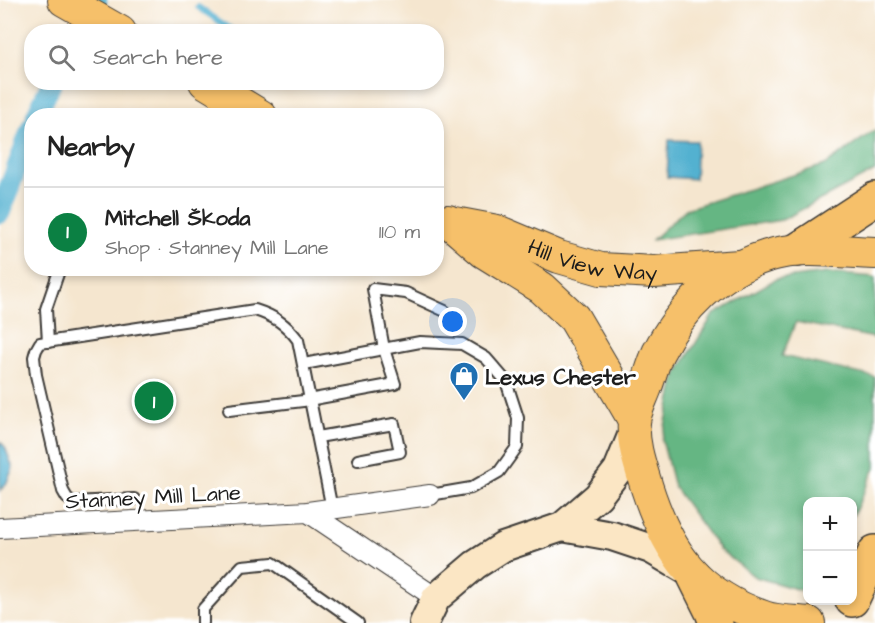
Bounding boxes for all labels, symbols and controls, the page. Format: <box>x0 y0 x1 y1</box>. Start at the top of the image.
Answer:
search box <box>24 24 444 90</box>
icon: search <box>45 41 78 74</box>
text: Search here <box>93 42 223 73</box>
text: Nearby <box>48 129 135 165</box>
text: Mitchell Škoda <box>105 203 250 234</box>
text: 1 <box>66 218 69 246</box>
text: 110 m <box>379 218 420 246</box>
street label: Hill View Way <box>523 232 658 290</box>
text: Shop · Stanney Mill Lane <box>105 234 329 262</box>
your location <box>438 307 467 336</box>
shop icon: Lexus Chester <box>448 360 480 402</box>
place label: Lexus Chester <box>485 362 637 393</box>
pin: 1 <box>134 378 174 424</box>
street label: Stanney Mill Lane <box>65 477 242 519</box>
map controls <box>803 497 857 605</box>
button: + <box>803 497 857 551</box>
button: − <box>803 551 857 605</box>

